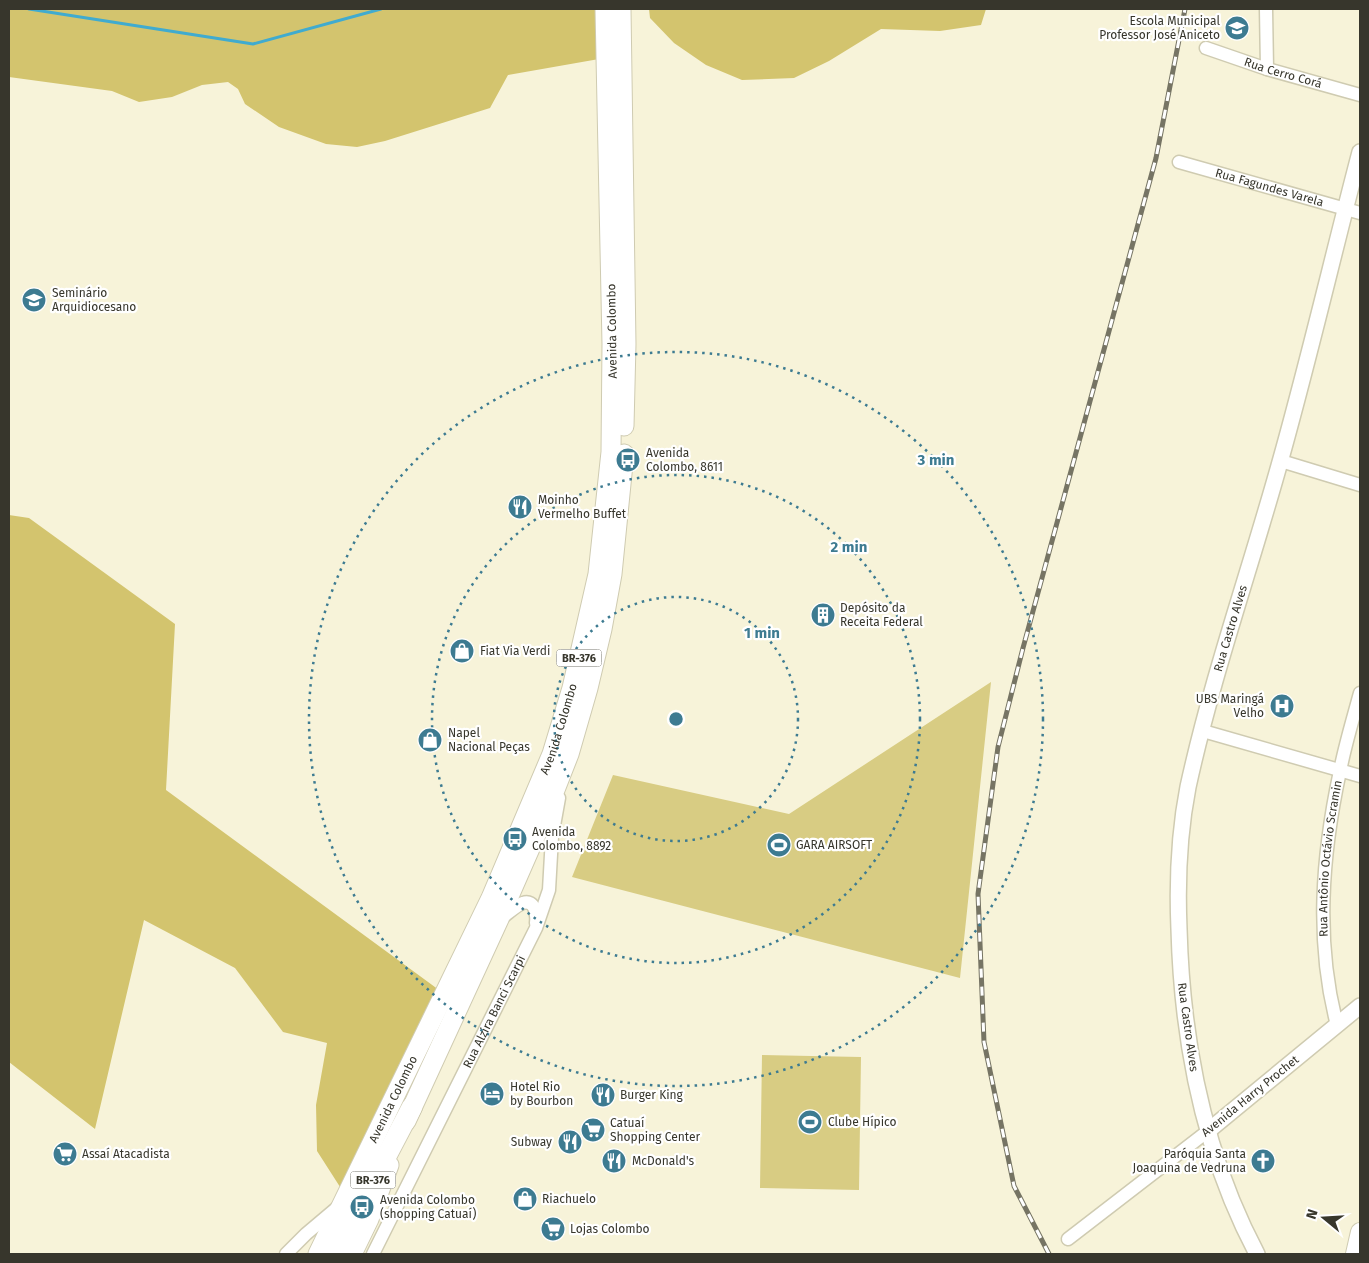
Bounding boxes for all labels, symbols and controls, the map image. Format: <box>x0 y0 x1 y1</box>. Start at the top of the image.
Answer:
place label: Escola Municipal Professor José Aniceto <box>1099 14 1220 42</box>
school or university icon: Escola Municipal Professor José Aniceto <box>1224 15 1250 41</box>
street label: Rua Cerro Corá <box>1242 55 1323 91</box>
street label: Rua Fagundes Varela <box>1214 166 1325 209</box>
street label: Avenida Colombo <box>604 283 620 379</box>
place label: Seminário Arquidiocesano <box>52 286 136 314</box>
school or university icon: Seminário Arquidiocesano <box>21 287 47 313</box>
place label: Avenida Colombo, 8611 <box>646 446 723 474</box>
bus stop icon: Avenida Colombo, 8611 <box>615 447 641 473</box>
text: 3 min <box>917 451 954 469</box>
place label: Moinho Vermelho Buffet <box>538 493 627 521</box>
restaurant icon: Moinho Vermelho Buffet <box>507 494 533 520</box>
text: 2 min <box>831 538 867 556</box>
street label: Rua Castro Alves <box>1211 583 1250 673</box>
place label: Depósito da Receita Federal <box>840 601 923 629</box>
building icon: Depósito da Receita Federal <box>810 602 836 628</box>
text: 1 min <box>744 624 780 642</box>
shop icon: Fiat Via Verdi <box>449 638 475 664</box>
place label: Fiat Via Verdi <box>480 644 550 658</box>
road number: BR-376 <box>556 650 602 666</box>
street label: Avenida Colombo <box>537 682 580 777</box>
place label: UBS Maringá Velho <box>1196 692 1264 720</box>
hospital icon: UBS Maringá Velho <box>1269 693 1295 719</box>
centre of rings <box>667 710 685 728</box>
place label: Napel Nacional Peças <box>448 726 530 754</box>
shop icon: Napel Nacional Peças <box>417 727 443 753</box>
street label: Rua Antônio Octávio Scramin <box>1316 779 1345 937</box>
place label: Avenida Colombo, 8892 <box>532 825 611 853</box>
bus stop icon: Avenida Colombo, 8892 <box>502 826 528 852</box>
sports icon: GARA AIRSOFT <box>766 832 792 858</box>
place label: GARA AIRSOFT <box>796 838 873 852</box>
street label: Rua Alzira Banci Scarpi <box>460 953 528 1070</box>
street label: Rua Castro Alves <box>1175 982 1201 1073</box>
street label: Avenida Harry Prochet <box>1198 1052 1302 1140</box>
street label: Avenida Colombo <box>366 1053 420 1145</box>
place label: Hotel Rio by Bourbon <box>510 1080 573 1108</box>
hotel icon: Hotel Rio by Bourbon <box>479 1081 505 1107</box>
restaurant icon: Burger King <box>590 1082 616 1108</box>
place label: Burger King <box>620 1088 684 1102</box>
sports icon: Clube Hípico <box>797 1109 823 1135</box>
place label: Clube Hípico <box>828 1115 897 1129</box>
place label: Catuaí Shopping Center <box>610 1116 700 1144</box>
supermarket icon: Catuaí Shopping Center <box>580 1117 606 1143</box>
restaurant icon: Subway <box>557 1129 583 1155</box>
place label: Subway <box>511 1135 552 1149</box>
supermarket icon: Assaí Atacadista <box>52 1141 78 1167</box>
place label: Assaí Atacadista <box>82 1147 170 1161</box>
place label: Paróquia Santa Joaquina de Vedruna <box>1132 1147 1246 1175</box>
restaurant icon: McDonald's <box>601 1148 627 1174</box>
church icon: Paróquia Santa Joaquina de Vedruna <box>1250 1148 1276 1174</box>
place label: McDonald's <box>632 1154 694 1168</box>
road number: BR-376 <box>350 1172 396 1188</box>
shop icon: Riachuelo <box>512 1186 538 1212</box>
place label: Riachuelo <box>542 1192 596 1206</box>
place label: Avenida Colombo (shopping Catuaí) <box>380 1193 477 1221</box>
north arrow <box>1299 1193 1349 1243</box>
bus stop icon: Avenida Colombo (shopping Catuaí) <box>349 1194 375 1220</box>
text: N <box>1303 1207 1322 1221</box>
supermarket icon: Lojas Colombo <box>540 1216 566 1242</box>
place label: Lojas Colombo <box>570 1222 650 1236</box>

